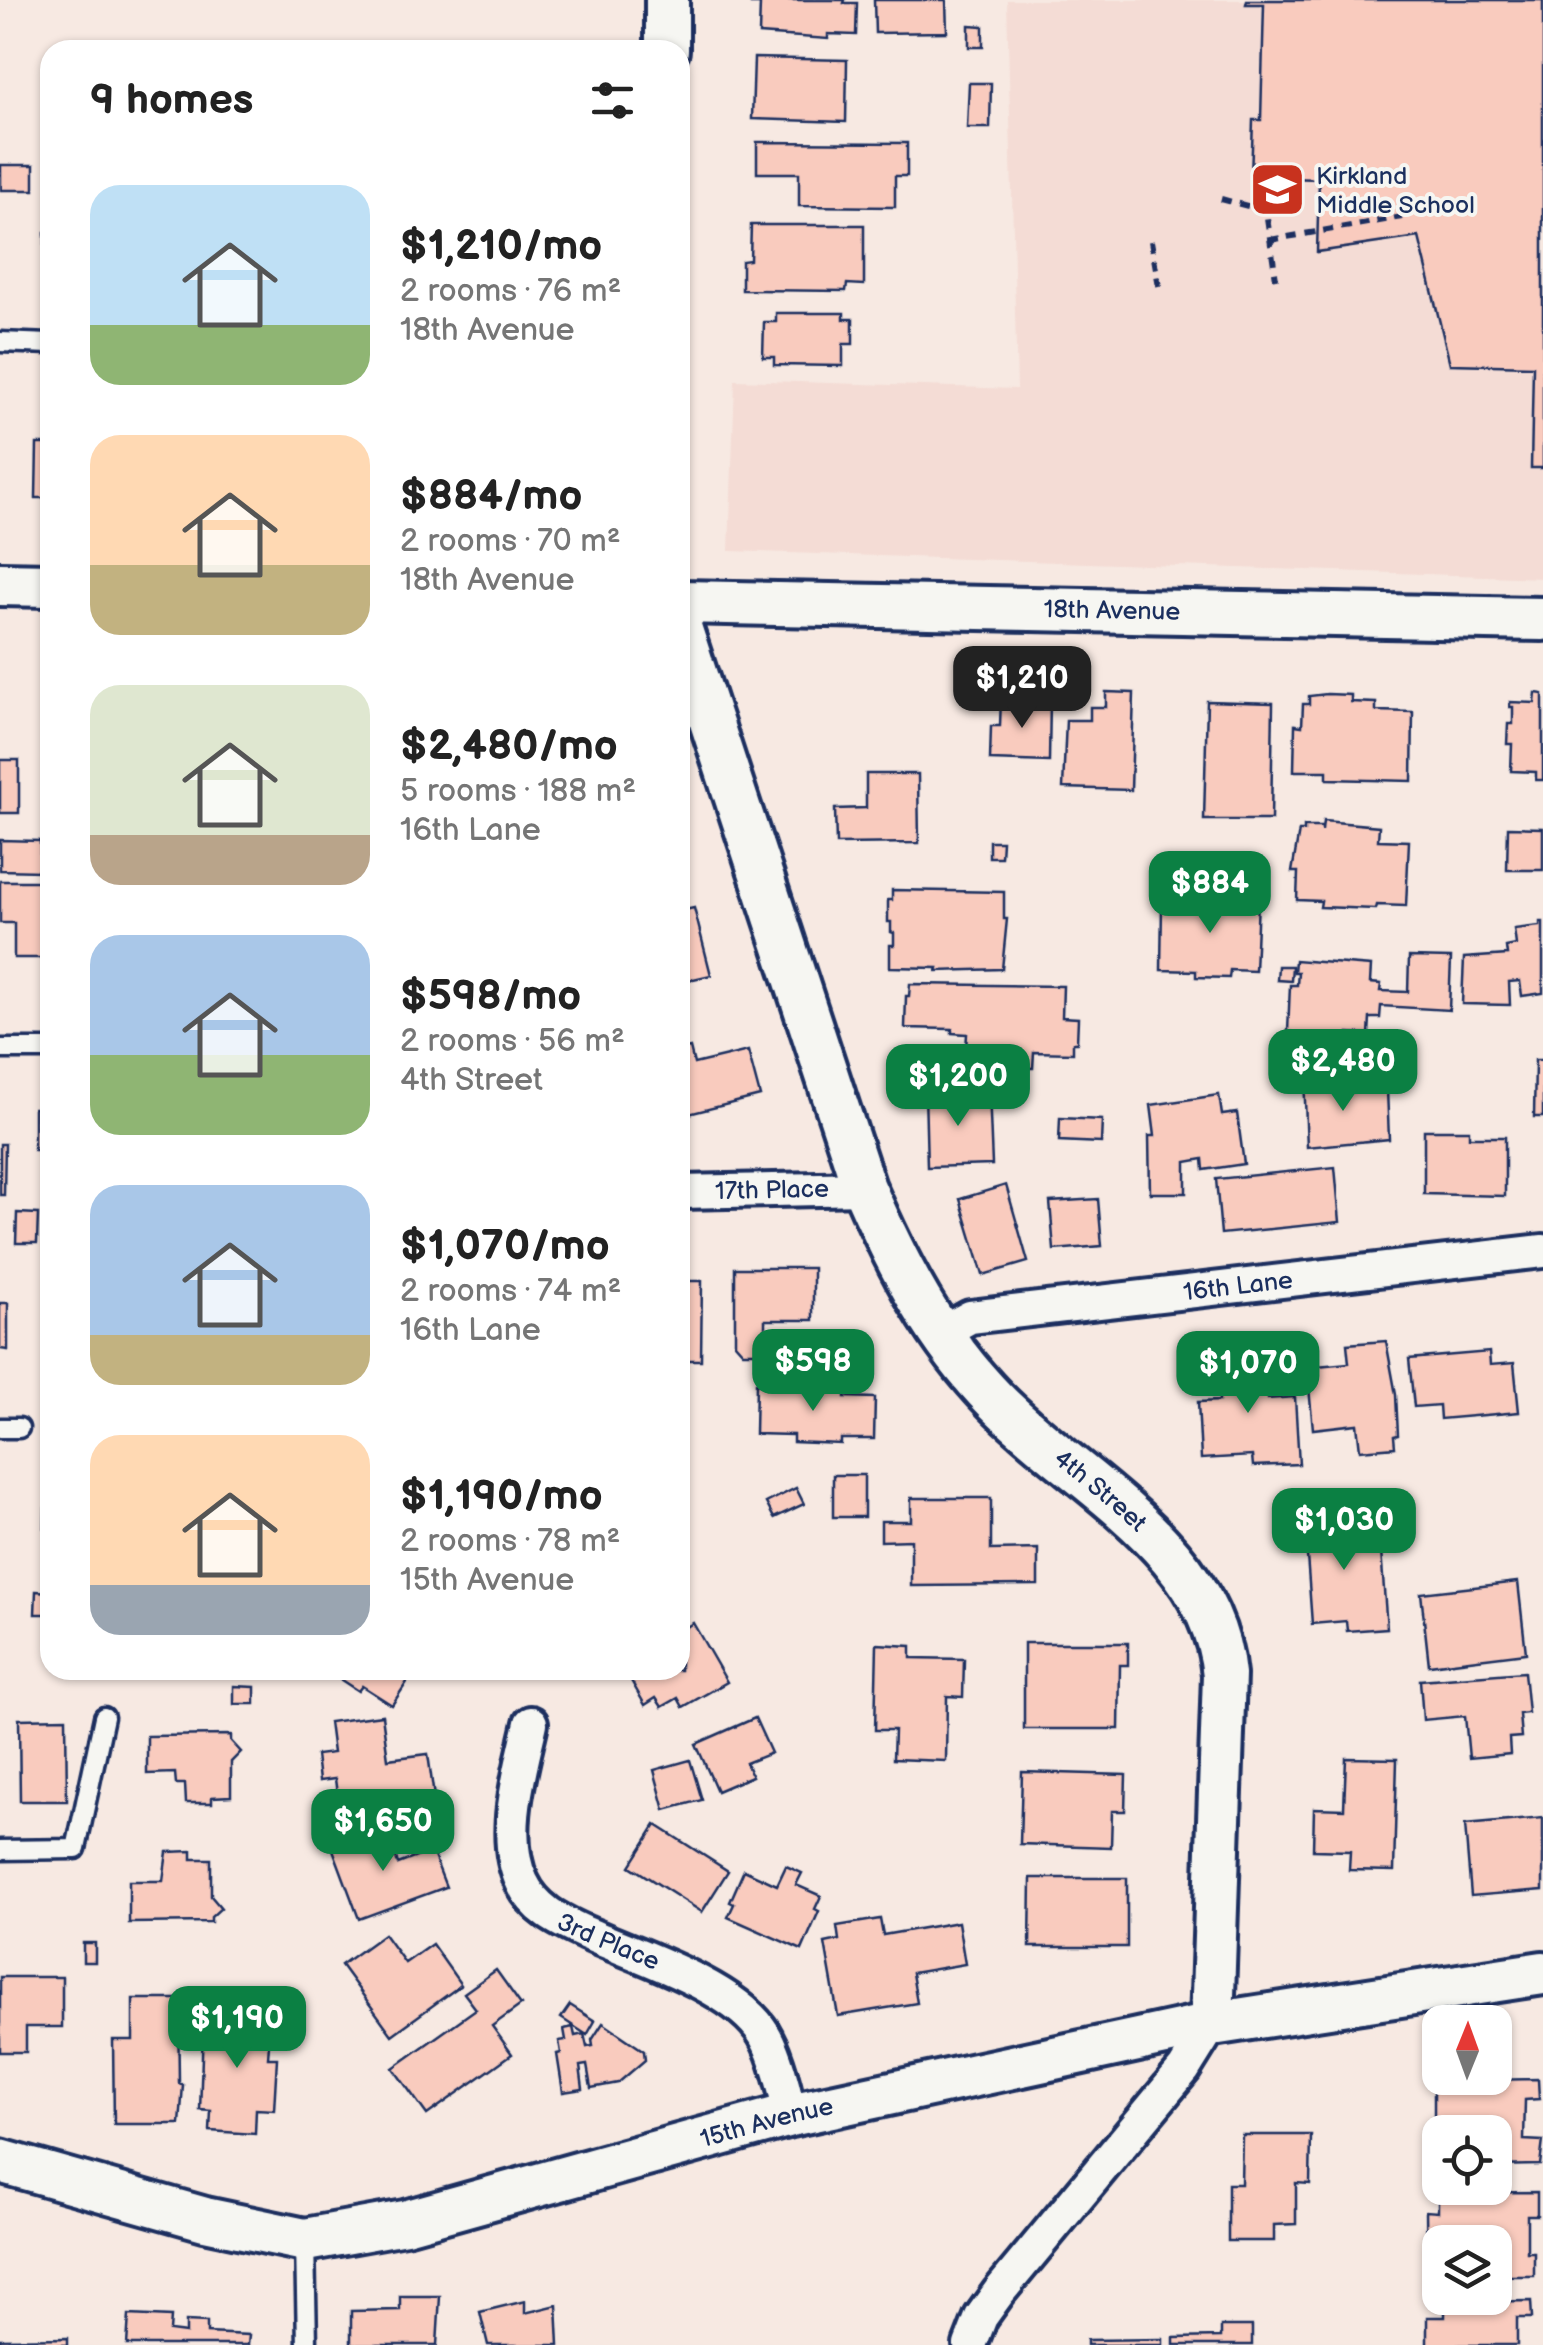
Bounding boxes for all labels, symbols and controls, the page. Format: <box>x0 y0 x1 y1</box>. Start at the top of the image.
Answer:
icon: filters <box>585 73 640 128</box>
text: 9 homes <box>90 75 253 126</box>
school or university icon: Kirkland Middle School <box>1247 160 1307 220</box>
place label: Kirkland Middle School <box>1316 161 1475 221</box>
text: $1,210/mo <box>400 221 602 272</box>
icon: home <box>170 225 290 345</box>
text: 2 rooms · 76 m² <box>400 272 621 311</box>
text: 18th Avenue <box>400 311 575 350</box>
text: $884/mo <box>400 471 582 522</box>
icon: home <box>170 475 290 595</box>
text: 2 rooms · 70 m² <box>400 522 621 561</box>
text: 18th Avenue <box>400 561 575 600</box>
street label: 18th Avenue <box>1043 594 1181 627</box>
pin: $1,210 <box>941 646 1103 731</box>
text: $1,210 <box>975 659 1069 698</box>
text: $2,480/mo <box>400 721 618 772</box>
icon: home <box>170 725 290 845</box>
text: 5 rooms · 188 m² <box>400 772 636 811</box>
text: 16th Lane <box>400 811 541 850</box>
pin: $884 <box>1151 851 1269 936</box>
text: $884 <box>1171 864 1249 903</box>
text: $598/mo <box>400 971 581 1022</box>
icon: home <box>170 975 290 1095</box>
text: 2 rooms · 56 m² <box>400 1022 625 1061</box>
pin: $2,480 <box>1262 1029 1424 1114</box>
text: $2,480 <box>1290 1042 1396 1081</box>
pin: $1,200 <box>877 1044 1039 1129</box>
text: $1,200 <box>908 1057 1008 1096</box>
text: 4th Street <box>400 1061 543 1100</box>
street label: 17th Place <box>715 1173 829 1207</box>
text: $1,070/mo <box>400 1221 610 1272</box>
icon: home <box>170 1225 290 1345</box>
street label: 16th Lane <box>1181 1264 1294 1308</box>
text: 2 rooms · 74 m² <box>400 1272 621 1311</box>
text: 16th Lane <box>400 1311 541 1350</box>
pin: $598 <box>754 1329 872 1414</box>
pin: $1,070 <box>1167 1331 1329 1416</box>
text: $598 <box>774 1342 852 1381</box>
text: $1,070 <box>1198 1344 1298 1383</box>
street label: 4th Street <box>1048 1443 1153 1539</box>
text: $1,190/mo <box>400 1471 603 1522</box>
icon: home <box>170 1475 290 1595</box>
pin: $1,030 <box>1263 1488 1425 1573</box>
text: $1,030 <box>1294 1501 1394 1540</box>
text: 2 rooms · 78 m² <box>400 1522 620 1561</box>
text: 15th Avenue <box>400 1561 574 1600</box>
pin: $1,650 <box>302 1789 464 1874</box>
text: $1,650 <box>333 1802 433 1841</box>
street label: 3rd Place <box>552 1906 664 1977</box>
pin: $1,190 <box>156 1986 318 2071</box>
text: $1,190 <box>190 1999 284 2038</box>
north arrow <box>1422 2005 1512 2095</box>
map controls <box>1422 2005 1512 2315</box>
street label: 15th Avenue <box>697 2091 836 2155</box>
button: locate <box>1422 2115 1512 2205</box>
button: layers <box>1422 2225 1512 2315</box>

